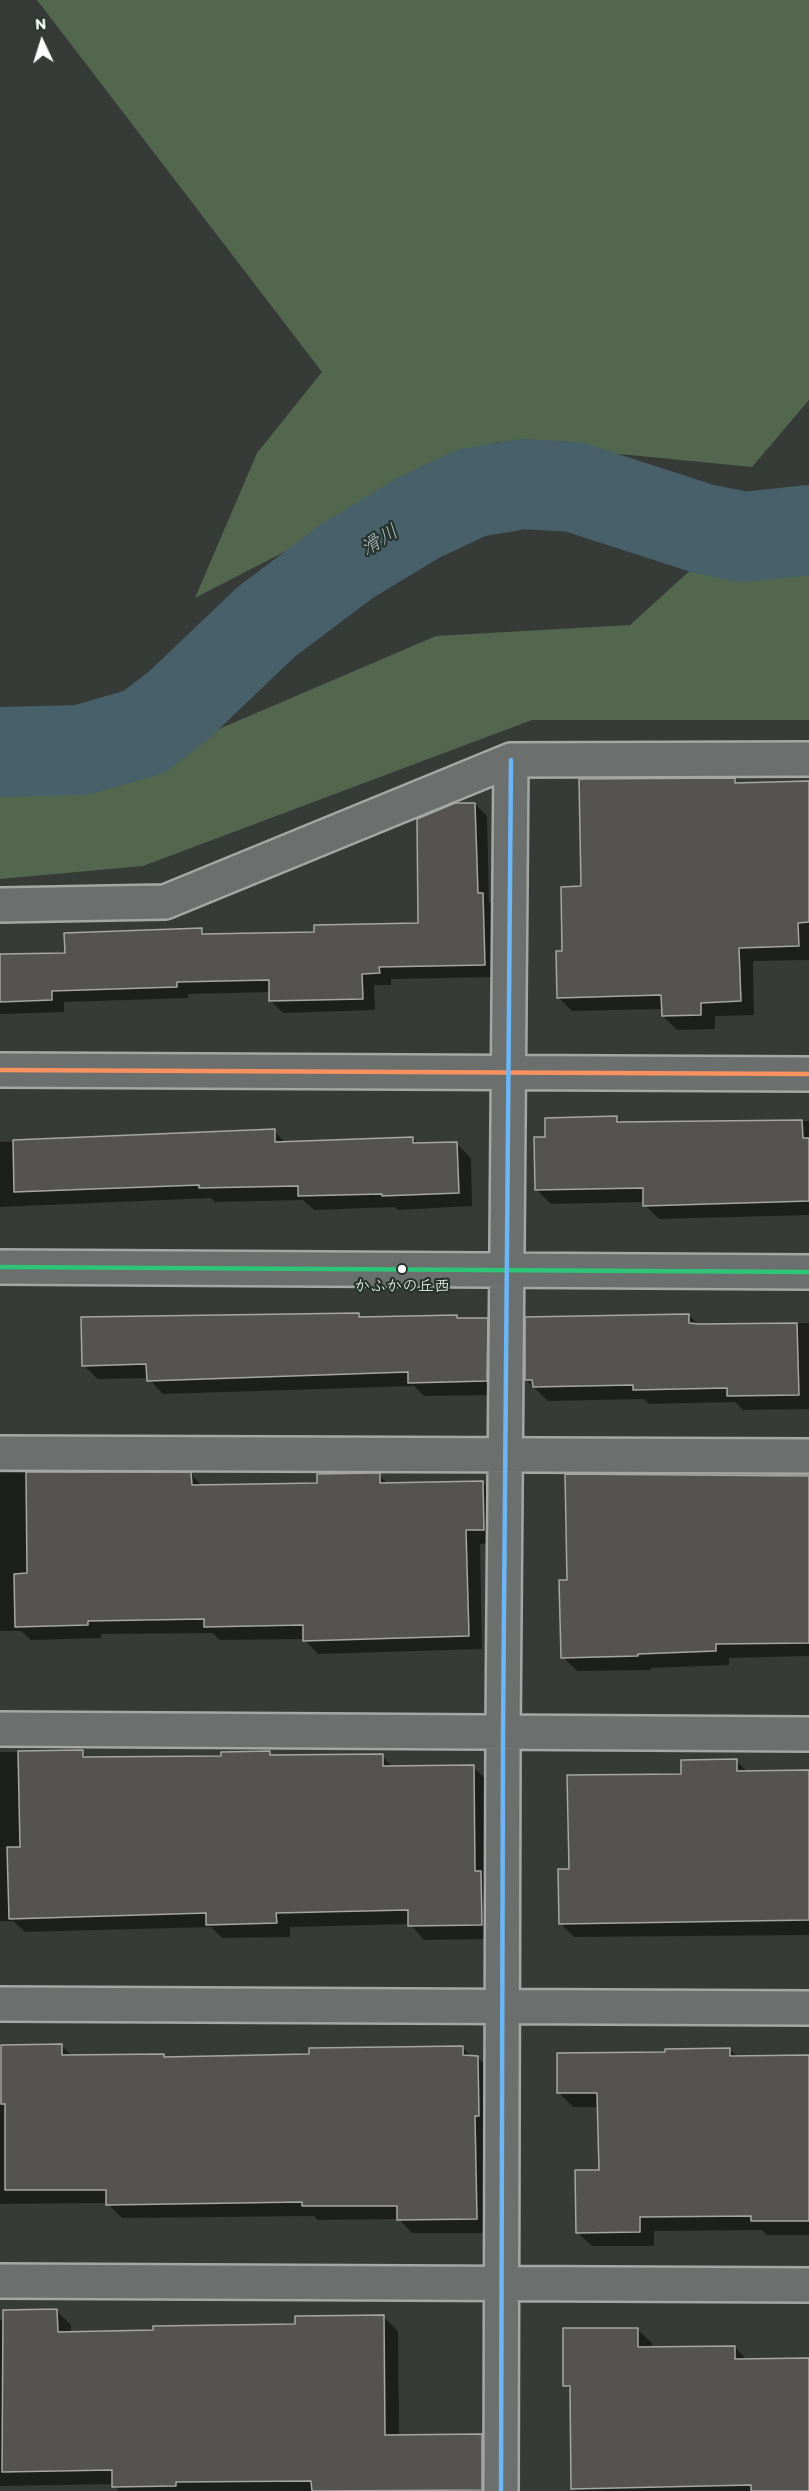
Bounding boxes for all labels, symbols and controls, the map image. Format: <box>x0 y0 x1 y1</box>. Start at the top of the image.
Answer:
north arrow <box>12 12 72 72</box>
text: N <box>35 14 47 33</box>
water label: 滑川 <box>357 520 403 562</box>
marker: かふかの丘西 <box>396 1263 408 1275</box>
place label: かふかの丘西 <box>354 1277 450 1297</box>

